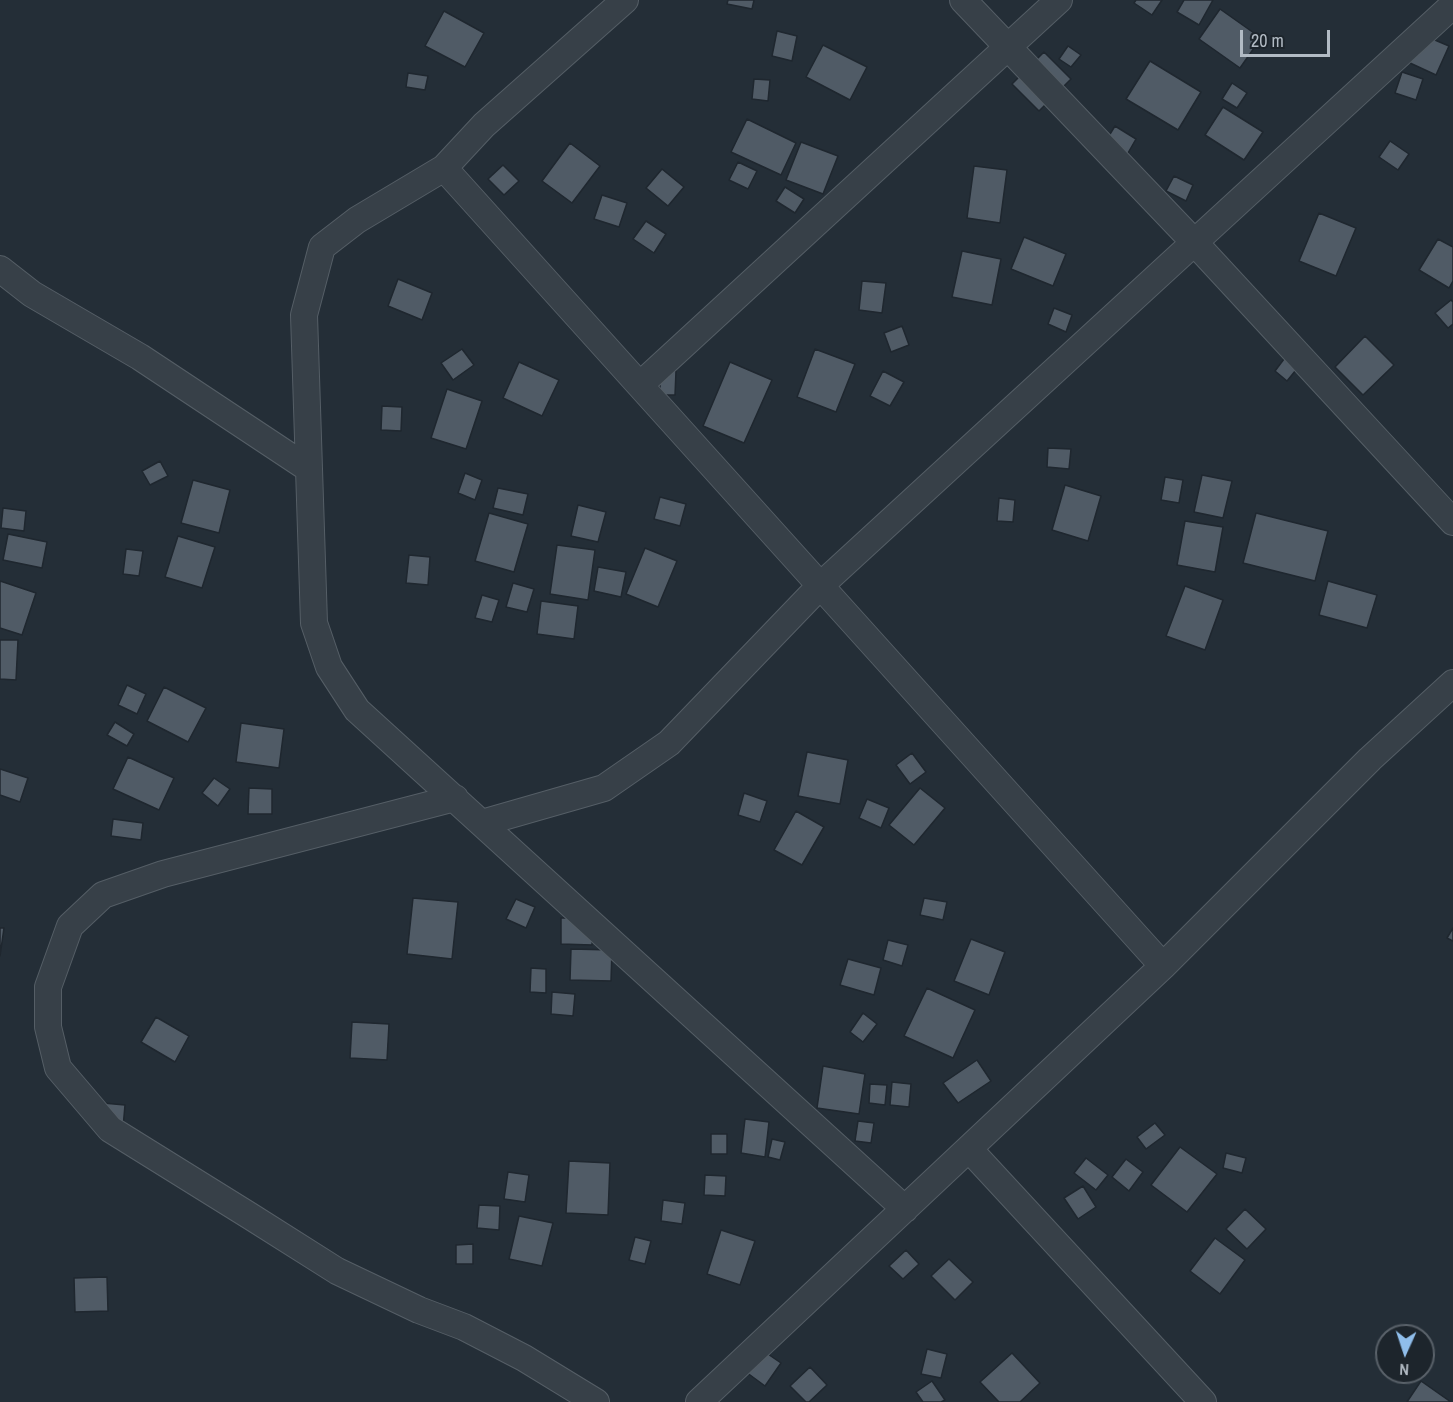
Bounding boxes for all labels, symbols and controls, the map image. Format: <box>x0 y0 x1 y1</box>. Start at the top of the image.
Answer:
scale bar <box>1243 18 1333 56</box>
text: 20 m <box>1251 28 1284 53</box>
north arrow <box>1375 1324 1435 1384</box>
text: N <box>1399 1359 1409 1381</box>

